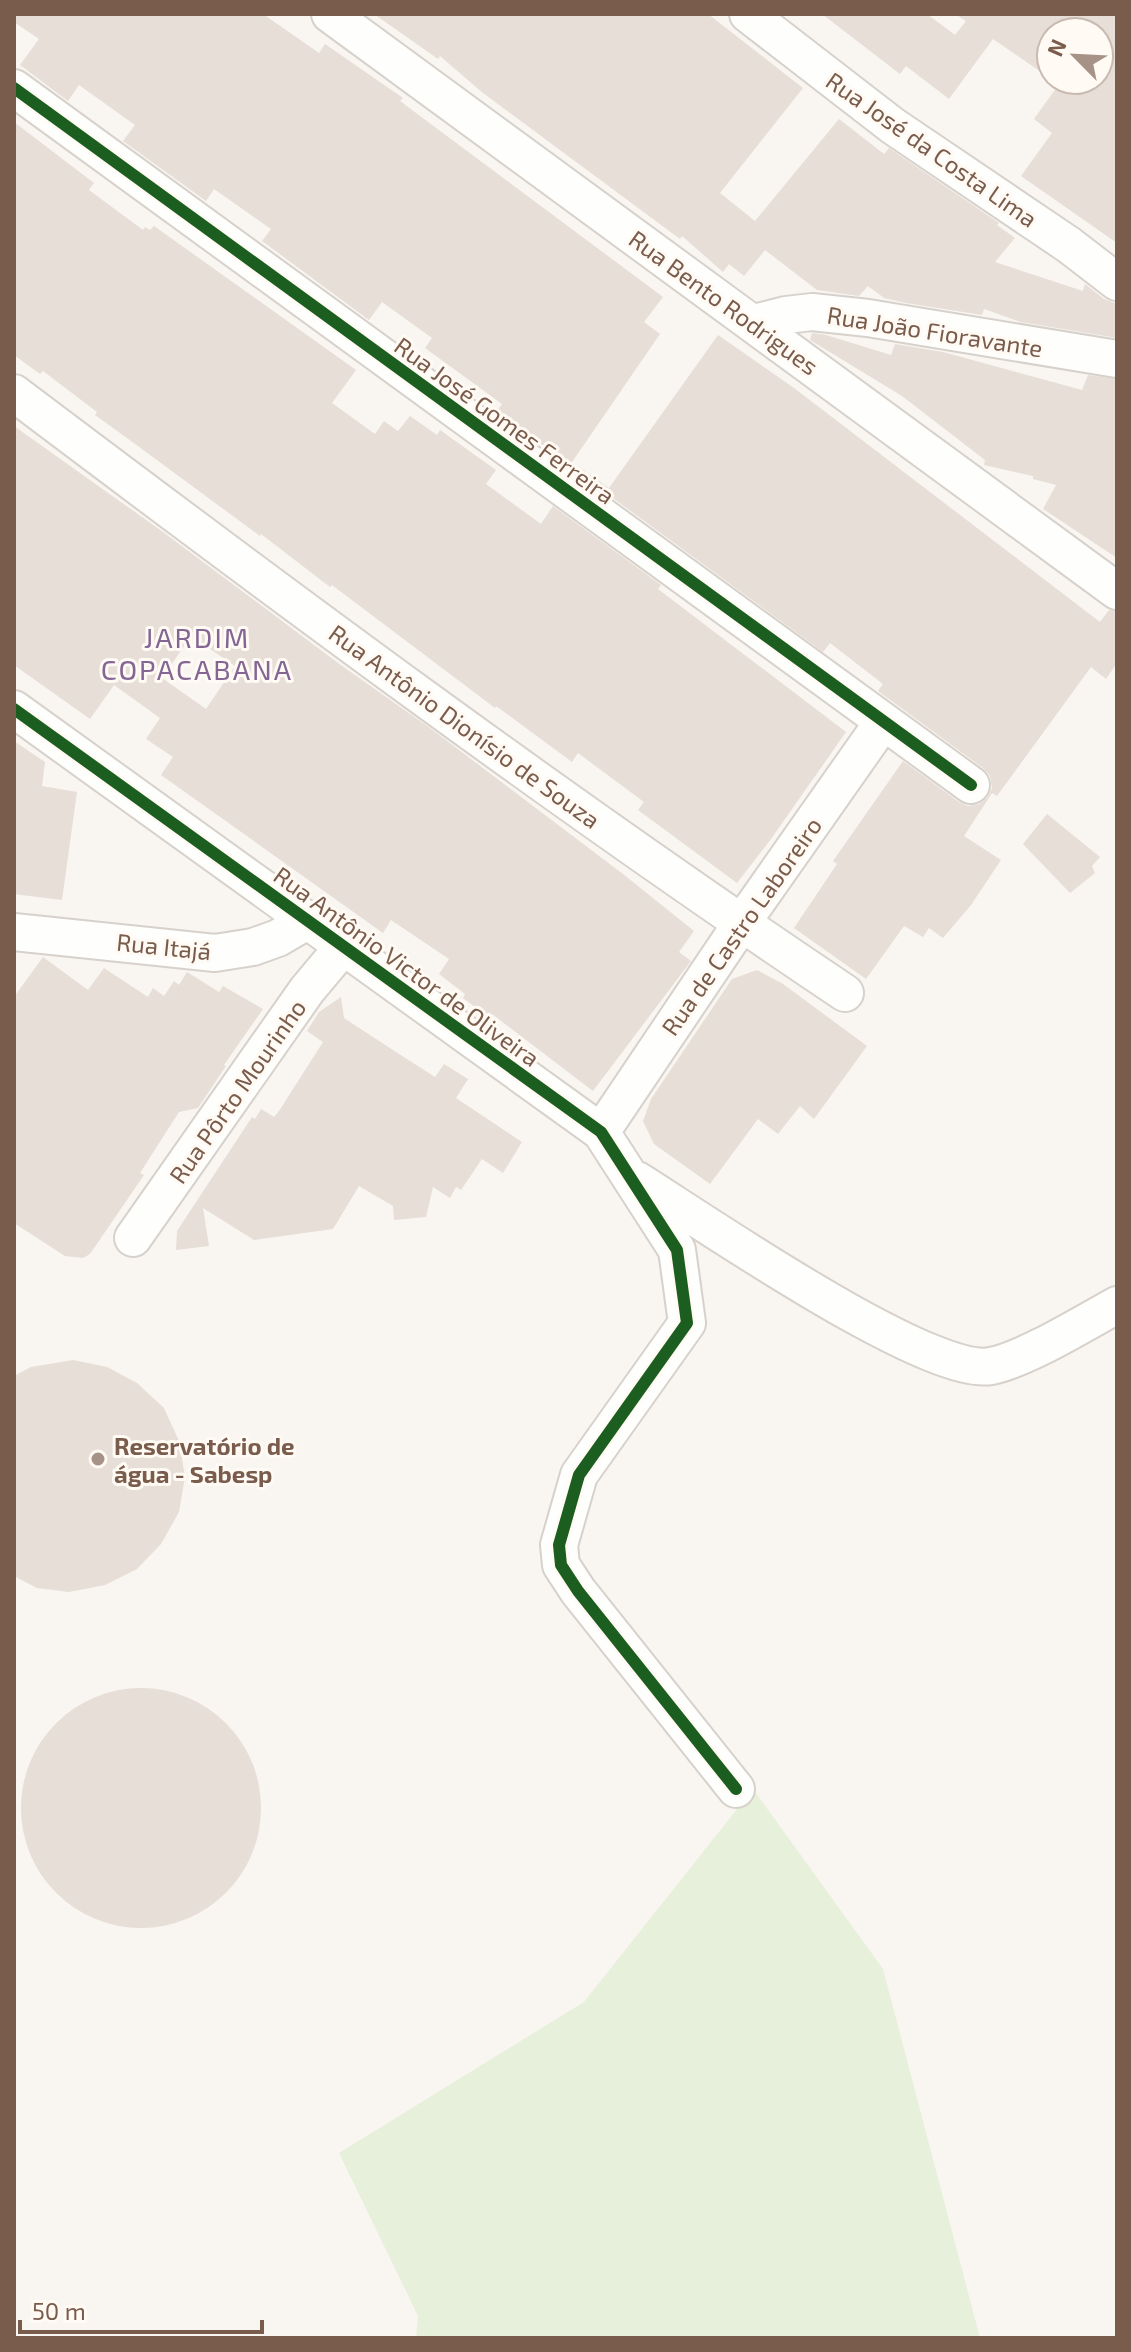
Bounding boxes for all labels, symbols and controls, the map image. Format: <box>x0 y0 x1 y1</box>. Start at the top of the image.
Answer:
north arrow <box>1035 16 1115 96</box>
text: N <box>1041 35 1071 60</box>
street label: Rua José da Costa Lima <box>821 65 1043 233</box>
street label: Rua Bento Rodrigues <box>624 224 824 380</box>
street label: Rua João Fioravante <box>825 300 1045 362</box>
street label: Rua José Gomes Ferreira <box>389 330 621 510</box>
street label: Rua Antônio Dionísio de Souza <box>324 618 606 834</box>
district label: JARDIM COPACABANA <box>101 620 293 686</box>
street label: Rua de Castro Laboreiro <box>655 811 827 1041</box>
street label: Rua Antônio Victor de Oliveira <box>269 860 545 1072</box>
street label: Rua Itajá <box>115 927 213 965</box>
street label: Rua Pôrto Mourinho <box>163 993 311 1189</box>
place label: Reservatório de água - Sabesp <box>114 1431 295 1488</box>
marker: Reservatório de água - Sabesp <box>89 1450 107 1468</box>
scale bar <box>20 2284 262 2334</box>
text: 50 m <box>32 2296 86 2325</box>

